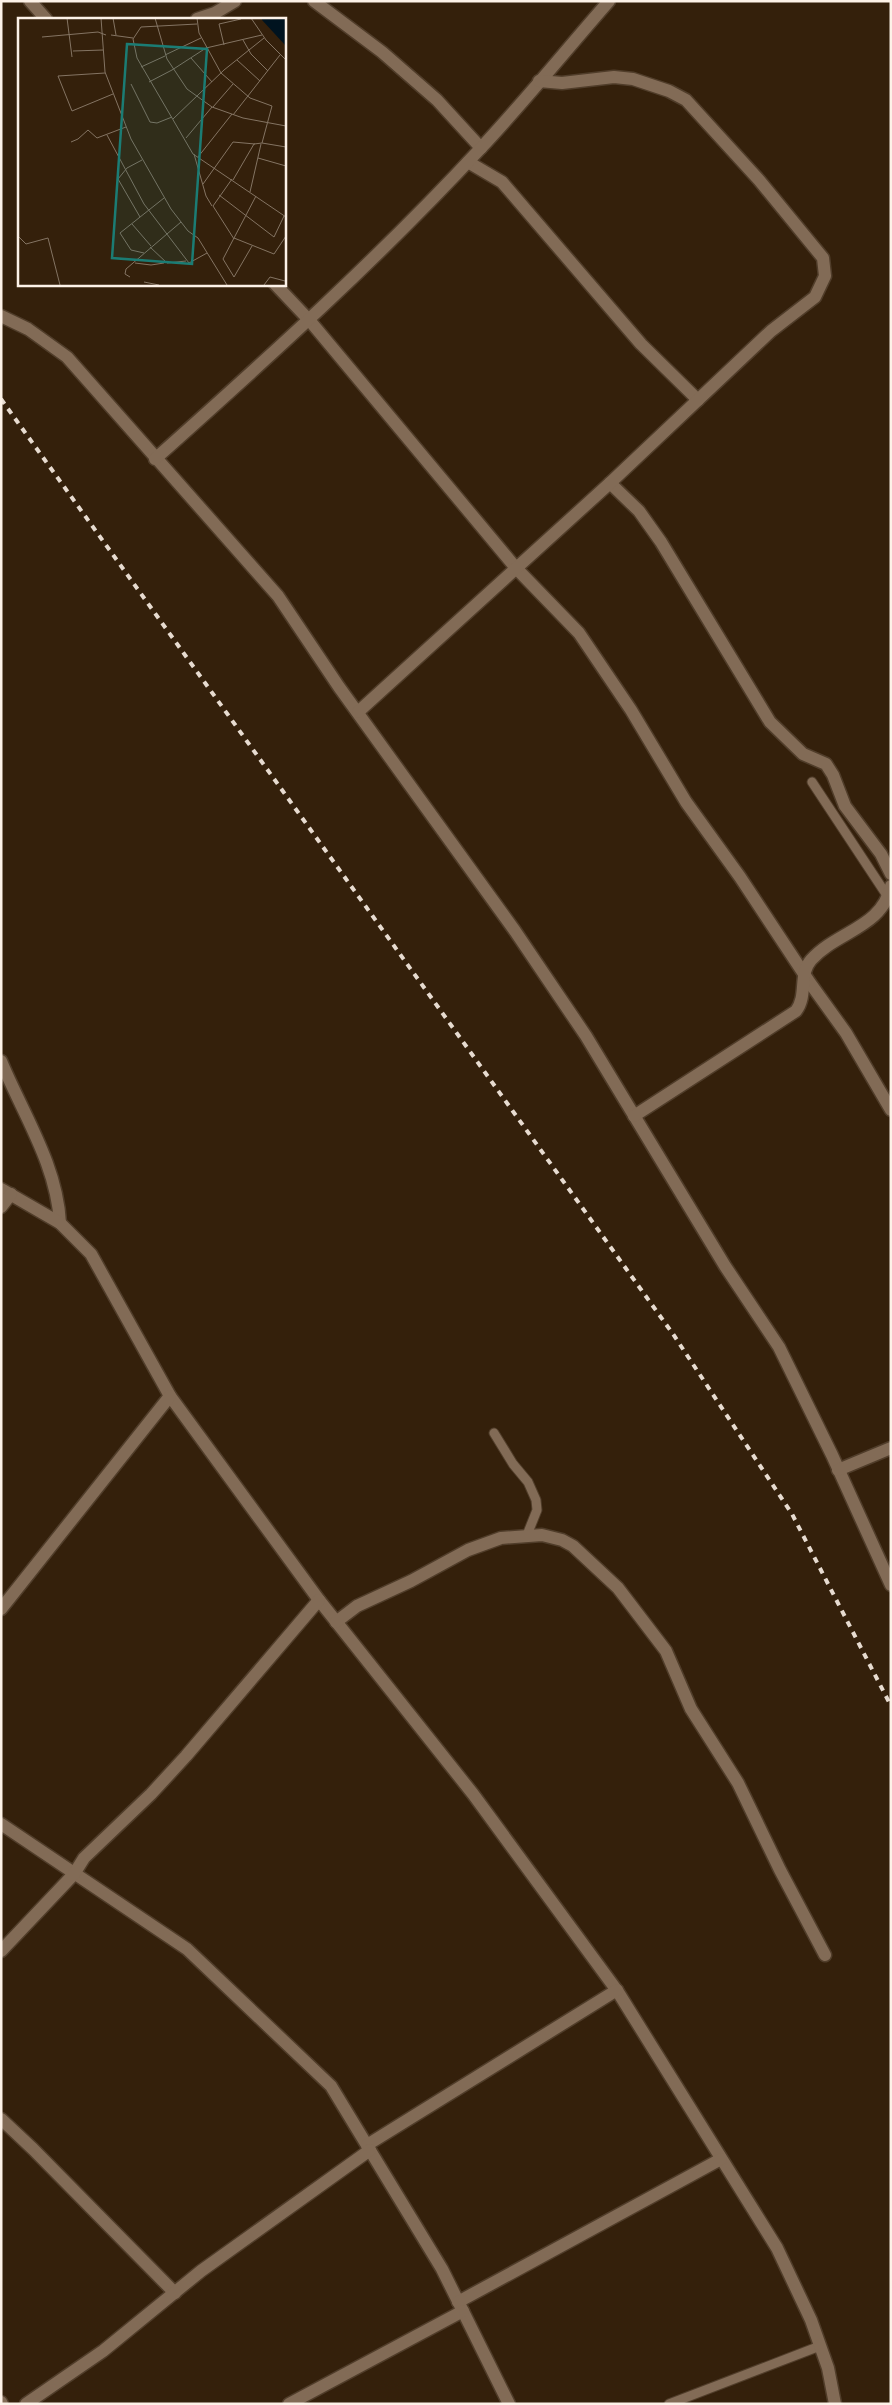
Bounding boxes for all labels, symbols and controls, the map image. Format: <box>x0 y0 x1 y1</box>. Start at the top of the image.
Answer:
inset map <box>18 18 285 285</box>

